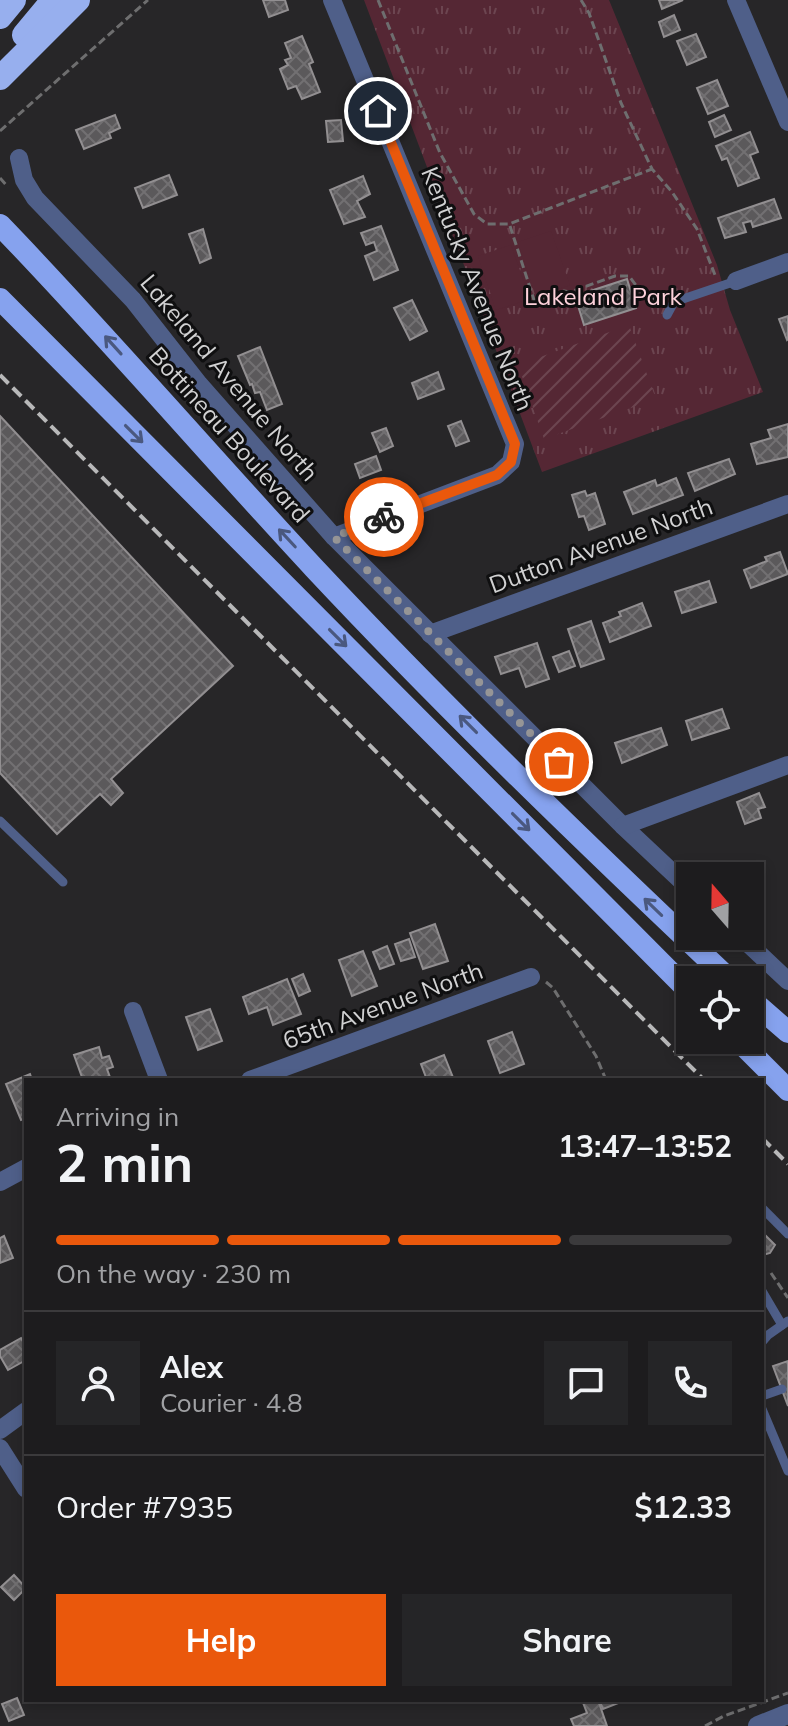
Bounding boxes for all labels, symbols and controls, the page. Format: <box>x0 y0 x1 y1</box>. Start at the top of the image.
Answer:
pin <box>344 77 412 145</box>
icon: home <box>356 89 400 133</box>
street label: Kentucky Avenue North <box>415 162 541 415</box>
street label: Lakeland Avenue North <box>134 268 325 487</box>
park label: Lakeland Park <box>524 281 683 311</box>
one-way arrow <box>103 335 122 355</box>
street label: Bottineau Boulevard <box>143 340 317 528</box>
one-way arrow <box>124 423 144 443</box>
courier <box>344 477 424 557</box>
street label: Dutton Avenue North <box>485 491 716 599</box>
icon: bike <box>362 495 406 539</box>
one-way arrow <box>277 528 296 548</box>
one-way arrow <box>328 628 347 648</box>
one-way arrow <box>459 715 478 734</box>
pin <box>525 728 593 796</box>
icon: bag <box>537 740 581 784</box>
one-way arrow <box>511 812 530 831</box>
north arrow <box>676 862 764 950</box>
map controls <box>676 862 764 1054</box>
one-way arrow <box>643 898 663 917</box>
street label: 65th Avenue North <box>278 955 487 1055</box>
button: locate <box>676 966 764 1054</box>
text: Arriving in <box>56 1100 179 1133</box>
text: 13:47–13:52 <box>558 1127 732 1165</box>
text: 2 min <box>56 1130 193 1195</box>
text: On the way · 230 m <box>56 1257 291 1290</box>
button: person <box>56 1341 140 1425</box>
button: chat <box>544 1341 628 1425</box>
button: phone <box>648 1341 732 1425</box>
text: Alex <box>160 1348 223 1386</box>
text: Courier · 4.8 <box>160 1386 303 1419</box>
text: Order #7935 <box>56 1488 233 1526</box>
text: $12.33 <box>635 1488 732 1526</box>
button: Help <box>56 1594 386 1686</box>
button: Share <box>402 1594 732 1686</box>

